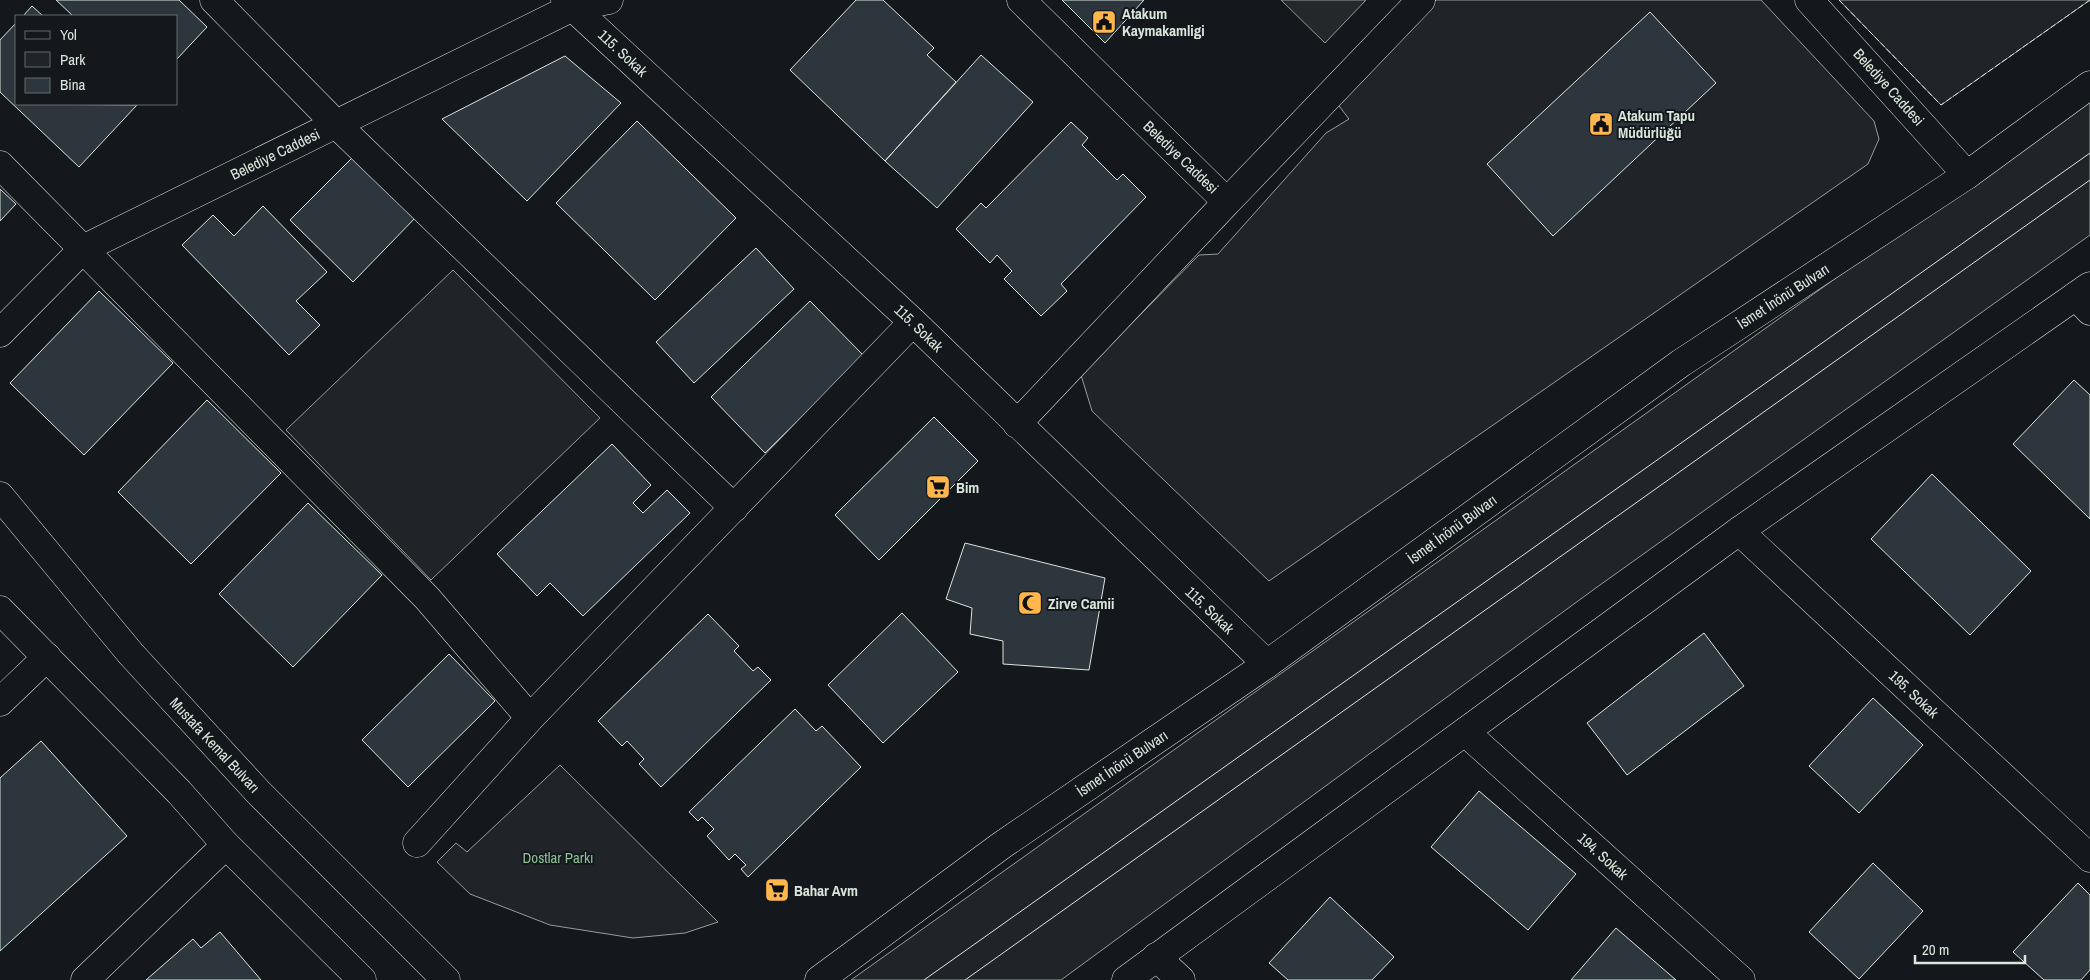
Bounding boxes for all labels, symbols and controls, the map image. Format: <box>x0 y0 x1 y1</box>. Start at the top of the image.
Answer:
place label: Atakum Kaymakamligi <box>1122 3 1205 41</box>
public building icon: Atakum Kaymakamligi <box>1091 9 1117 35</box>
legend <box>15 15 178 105</box>
text: Yol <box>60 24 77 45</box>
street label: 115. Sokak <box>594 25 653 82</box>
street label: Belediye Caddesi <box>1849 44 1929 130</box>
text: Park <box>60 49 86 70</box>
text: Bina <box>60 74 85 95</box>
place label: Atakum Tapu Müdürlüğü <box>1618 105 1695 143</box>
public building icon: Atakum Tapu Müdürlüğü <box>1588 111 1614 137</box>
street label: Belediye Caddesi <box>1139 116 1223 198</box>
street label: Belediye Caddesi <box>227 123 323 185</box>
street label: İsmet İnönü Bulvarı <box>1733 258 1833 334</box>
street label: 115. Sokak <box>890 299 949 357</box>
supermarket icon: Bim <box>925 474 951 500</box>
place label: Bim <box>956 477 979 498</box>
street label: İsmet İnönü Bulvarı <box>1403 489 1501 569</box>
street label: 115. Sokak <box>1181 581 1240 639</box>
mosque icon: Zirve Camii <box>1017 590 1043 616</box>
place label: Zirve Camii <box>1048 593 1114 614</box>
street label: 195. Sokak <box>1884 665 1944 723</box>
street label: Mustafa Kemal Bulvarı <box>165 693 265 797</box>
street label: İsmet İnönü Bulvarı <box>1072 725 1172 801</box>
street label: 194. Sokak <box>1573 828 1634 885</box>
park label: Dostlar Parkı <box>522 847 594 868</box>
supermarket icon: Bahar Avm <box>764 877 790 903</box>
place label: Bahar Avm <box>794 880 858 901</box>
scale bar <box>1915 932 2025 964</box>
text: 20 m <box>1922 939 1949 960</box>

